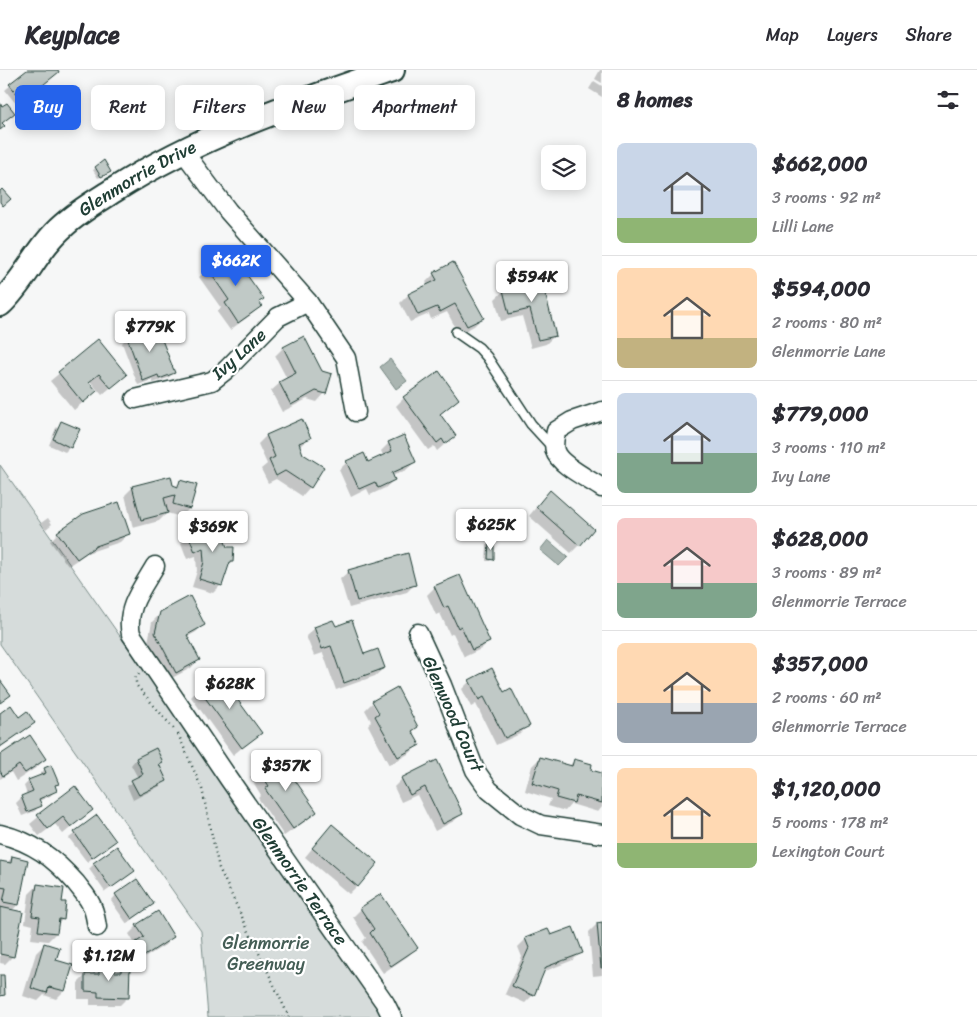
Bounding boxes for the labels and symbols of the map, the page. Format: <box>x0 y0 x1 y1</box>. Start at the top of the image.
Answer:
street label: Glenmorrie Drive <box>71 131 202 225</box>
pin: $662K <box>201 244 271 287</box>
pin: $594K <box>497 260 567 303</box>
pin: $779K <box>115 310 185 353</box>
street label: Ivy Lane <box>203 320 274 389</box>
pin: $625K <box>456 508 526 551</box>
pin: $369K <box>178 510 248 553</box>
street label: Glenwood Court <box>413 651 493 778</box>
pin: $628K <box>195 668 265 710</box>
pin: $357K <box>251 750 321 792</box>
street label: Glenmorrie Terrace <box>243 810 357 952</box>
park label: Glenmorrie Greenway <box>222 927 310 980</box>
pin: $1.12M <box>68 940 150 982</box>

